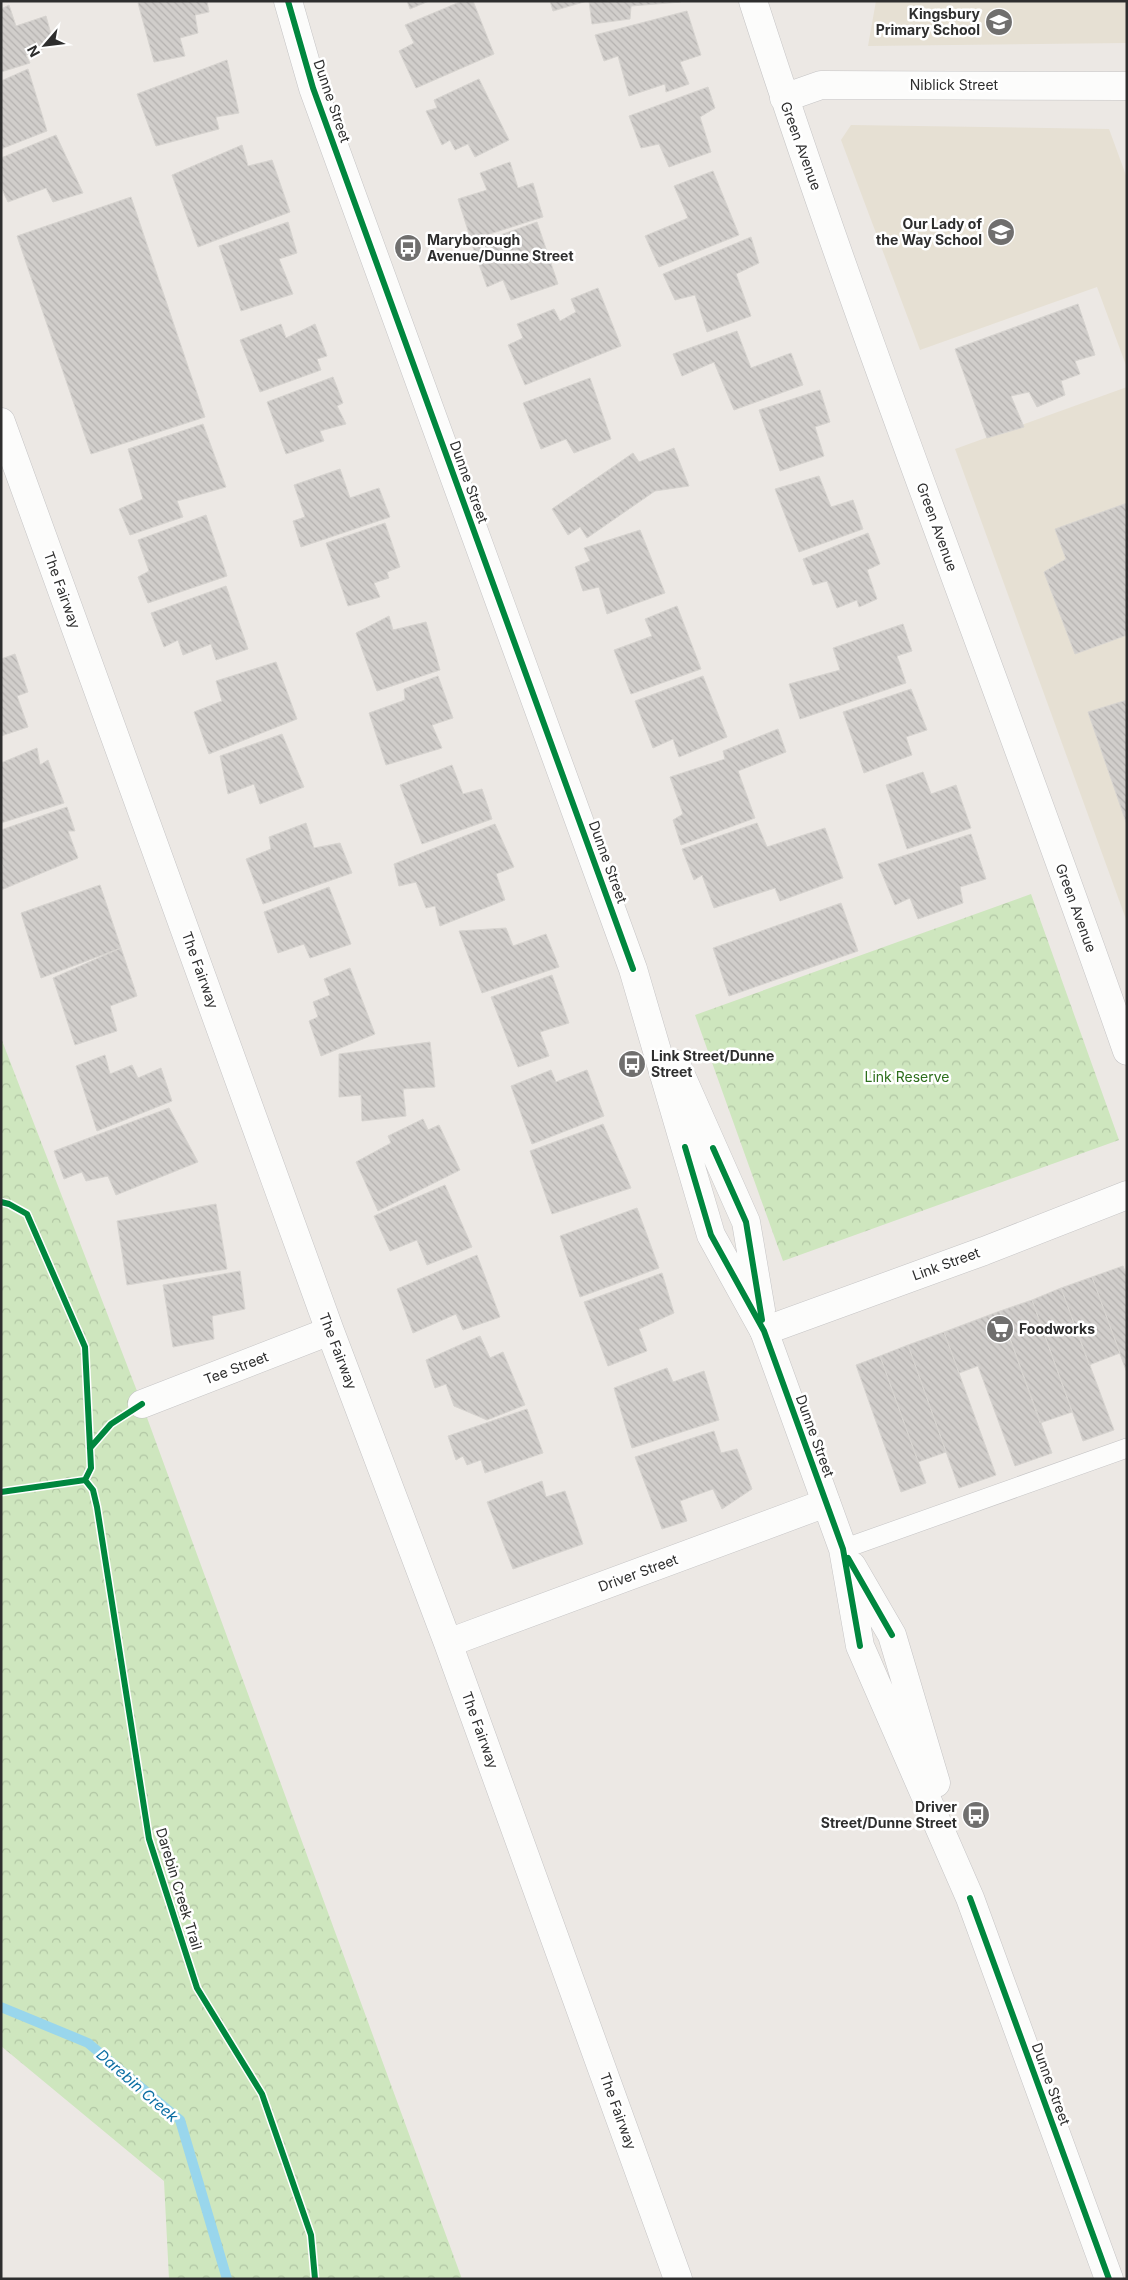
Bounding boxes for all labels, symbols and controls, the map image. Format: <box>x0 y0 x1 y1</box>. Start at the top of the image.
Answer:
place label: Kingsbury Primary School <box>876 5 981 38</box>
school or university icon: Kingsbury Primary School <box>984 7 1014 37</box>
north arrow <box>20 20 70 70</box>
text: N <box>23 43 43 60</box>
street label: Dunne Street <box>310 57 355 145</box>
street label: Niblick Street <box>910 76 999 93</box>
street label: Green Avenue <box>778 99 825 193</box>
place label: Our Lady of the Way School <box>876 215 982 248</box>
school or university icon: Our Lady of the Way School <box>986 217 1016 247</box>
place label: Maryborough Avenue/Dunne Street <box>427 231 574 264</box>
bus stop icon: Maryborough Avenue/Dunne Street <box>393 233 423 263</box>
street label: Dunne Street <box>447 438 492 526</box>
street label: Green Avenue <box>914 480 961 574</box>
street label: The Fairway <box>41 549 84 631</box>
street label: Dunne Street <box>586 818 631 906</box>
street label: Green Avenue <box>1053 861 1100 955</box>
street label: The Fairway <box>179 929 222 1011</box>
place label: Link Street/Dunne Street <box>651 1047 774 1080</box>
bus stop icon: Link Street/Dunne Street <box>617 1049 647 1079</box>
park label: Link Reserve <box>865 1068 949 1085</box>
street label: Link Street <box>910 1243 982 1284</box>
street label: The Fairway <box>316 1310 361 1392</box>
supermarket icon: Foodworks <box>985 1314 1015 1344</box>
place label: Foodworks <box>1019 1320 1095 1337</box>
street label: Tee Street <box>201 1347 271 1388</box>
street label: Dunne Street <box>793 1392 838 1480</box>
street label: Driver Street <box>596 1550 680 1595</box>
street label: The Fairway <box>459 1689 502 1771</box>
place label: Driver Street/Dunne Street <box>821 1798 957 1831</box>
bus stop icon: Driver Street/Dunne Street <box>961 1800 991 1830</box>
street label: Darebin Creek Trail <box>153 1826 206 1952</box>
street label: Dunne Street <box>1029 2040 1074 2128</box>
water label: Darebin Creek <box>93 2045 183 2127</box>
street label: The Fairway <box>597 2070 640 2152</box>

